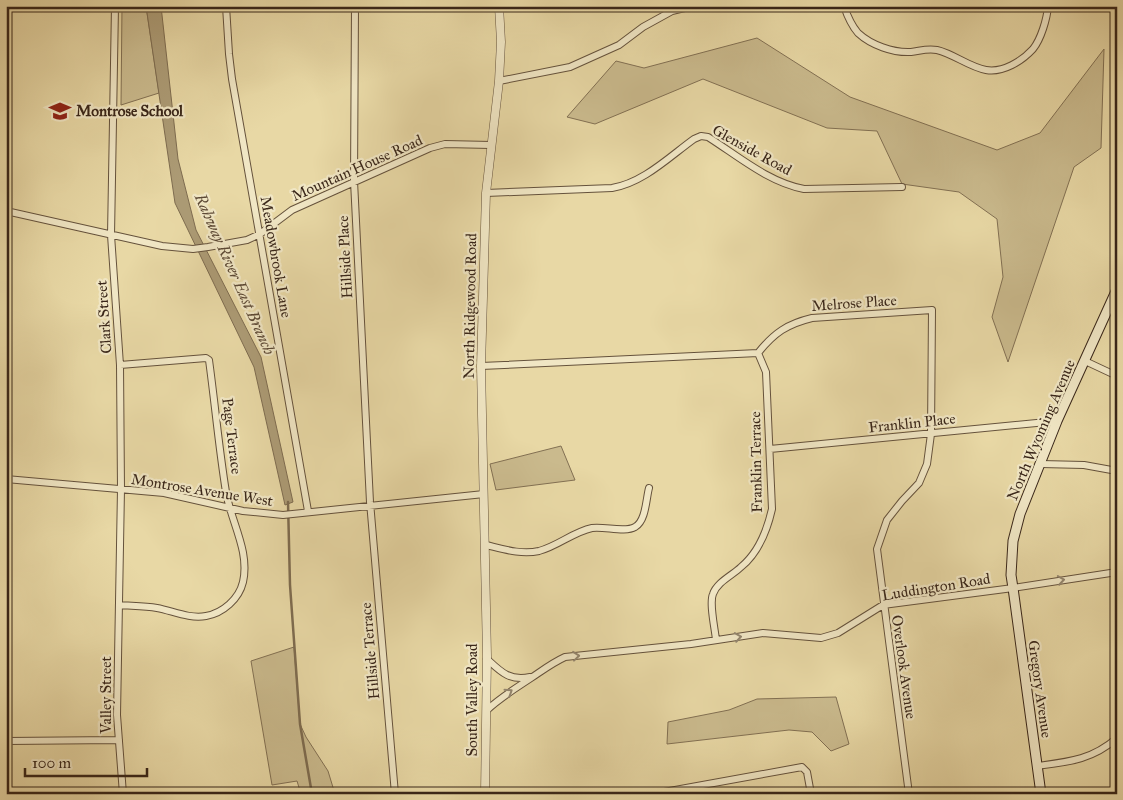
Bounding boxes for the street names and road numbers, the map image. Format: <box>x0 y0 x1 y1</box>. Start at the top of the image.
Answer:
street label: Glenside Road <box>709 121 795 179</box>
street label: Mountain House Road <box>289 131 426 205</box>
street label: Meadowbrook Lane <box>256 195 296 319</box>
street label: Hillside Place <box>334 215 356 299</box>
street label: North Ridgewood Road <box>460 233 480 379</box>
street label: Clark Street <box>92 279 116 354</box>
street label: Melrose Place <box>811 291 897 315</box>
street label: North Wyoming Avenue <box>1003 357 1079 503</box>
street label: Page Terrace <box>218 397 246 475</box>
street label: Franklin Place <box>868 409 956 437</box>
street label: Franklin Terrace <box>746 411 766 513</box>
street label: Montrose Avenue West <box>130 470 275 510</box>
street label: Luddington Road <box>880 569 992 604</box>
street label: Hillside Terrace <box>357 602 383 700</box>
street label: Overlook Avenue <box>888 614 920 720</box>
street label: Gregory Avenue <box>1024 639 1056 739</box>
street label: South Valley Road <box>463 643 481 757</box>
street label: Valley Street <box>97 656 115 735</box>

